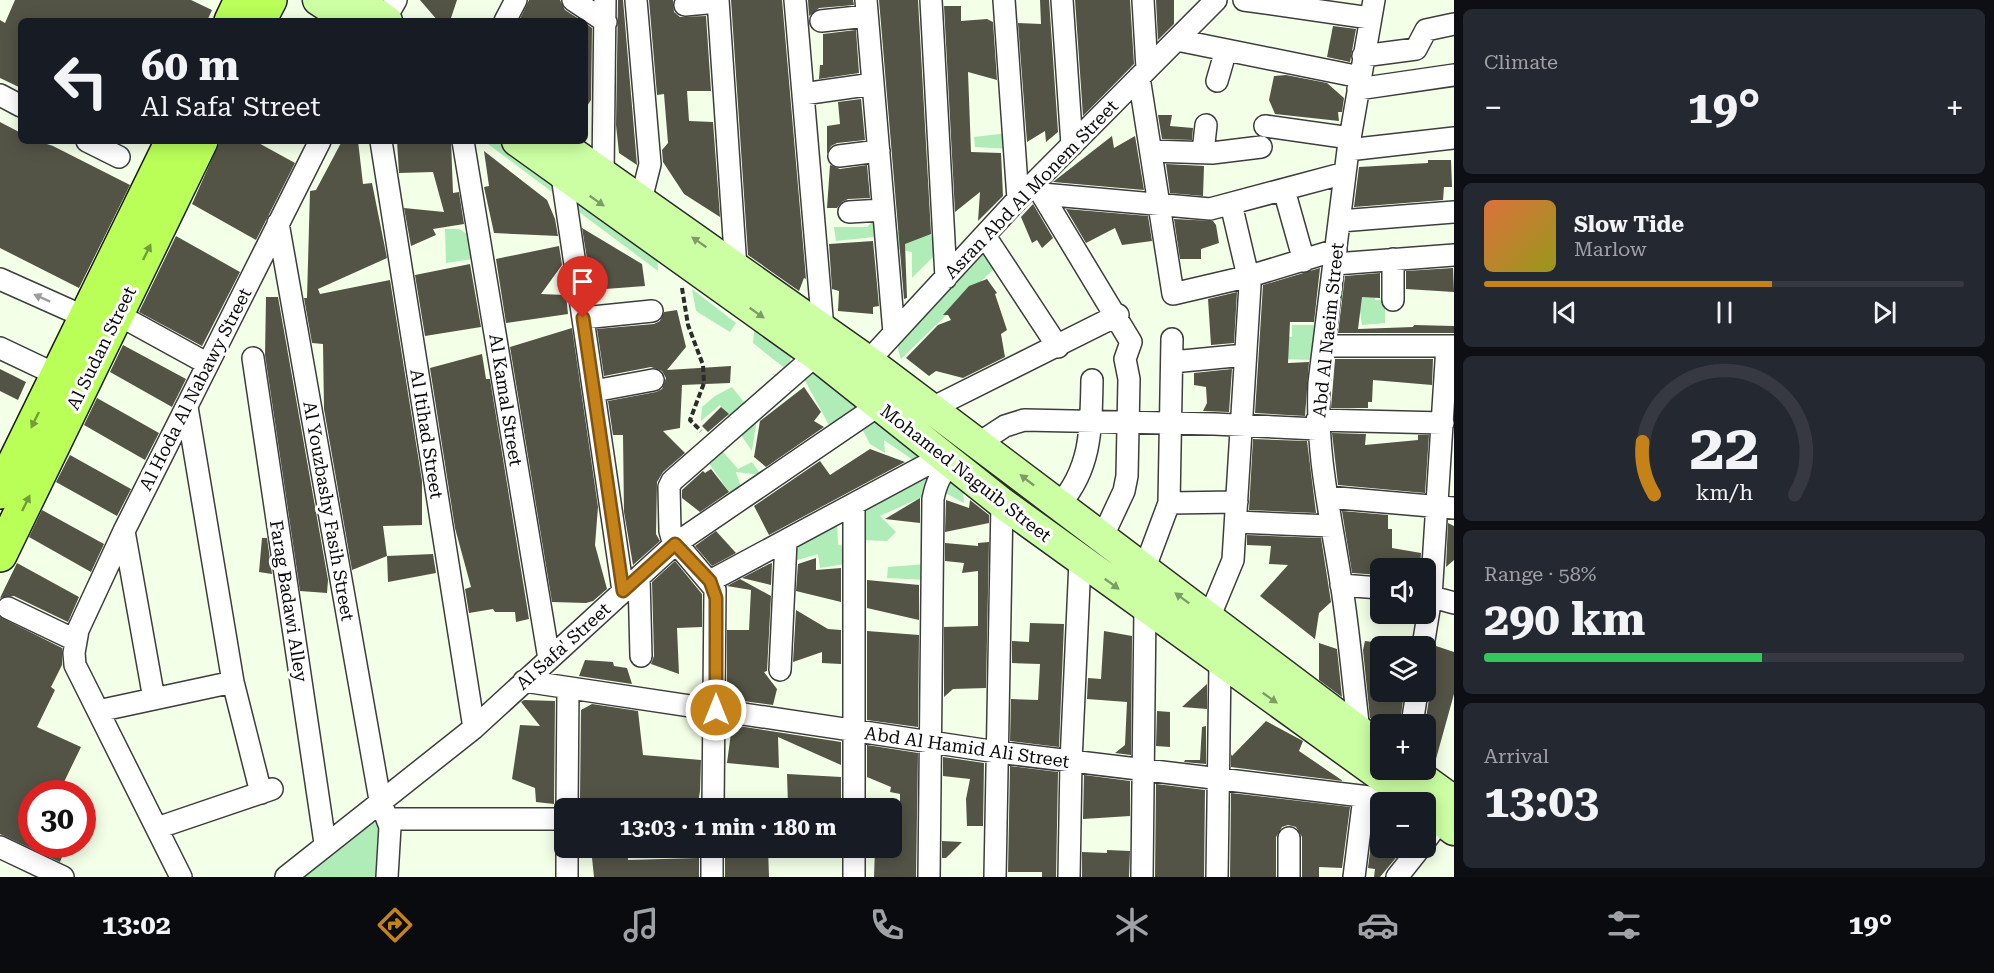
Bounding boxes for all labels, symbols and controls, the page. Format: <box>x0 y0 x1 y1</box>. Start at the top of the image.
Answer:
text: 60 m <box>141 41 239 90</box>
icon: left <box>42 42 120 120</box>
text: Climate <box>1484 50 1558 74</box>
text: 19° <box>1688 81 1760 134</box>
text: − <box>1484 88 1502 127</box>
text: + <box>1946 88 1964 127</box>
text: Al Safa' Street <box>141 91 321 123</box>
street label: Asran Abd Al Monem Street <box>940 95 1122 283</box>
one-way arrow <box>589 195 605 207</box>
text: Slow Tide <box>1574 212 1684 237</box>
one-way arrow <box>692 236 708 248</box>
text: Marlow <box>1574 237 1647 261</box>
street label: Abd Al Naeim Street <box>1308 241 1348 418</box>
one-way arrow <box>143 243 152 260</box>
pin <box>557 256 608 318</box>
icon: arrive <box>566 265 599 298</box>
street label: Al Sudan Street <box>62 283 140 413</box>
street label: Al Hoda Al Nabawy Street <box>135 284 255 494</box>
one-way arrow <box>34 293 51 302</box>
icon: previous <box>1548 296 1581 329</box>
icon: pause <box>1708 296 1741 329</box>
icon: next <box>1868 296 1901 329</box>
one-way arrow <box>748 307 764 319</box>
street label: Al Kamal Street <box>485 332 527 468</box>
street label: Al Itihad Street <box>406 368 448 501</box>
street label: Al Youzbashy Fasih Street <box>299 399 359 623</box>
street label: Mohamed Naguib Street <box>876 400 1056 546</box>
one-way arrow <box>30 411 40 428</box>
text: 22 <box>1689 412 1759 485</box>
one-way arrow <box>1019 474 1035 487</box>
text: km/h <box>1695 481 1753 506</box>
one-way arrow <box>21 494 30 511</box>
street label: Farag Badawi Alley <box>266 519 312 684</box>
map controls <box>1370 558 1436 858</box>
button: sound <box>1370 558 1436 624</box>
text: Range · 58% <box>1484 562 1596 586</box>
one-way arrow <box>1104 578 1120 590</box>
one-way arrow <box>1175 592 1191 604</box>
text: 290 km <box>1484 593 1645 646</box>
street label: Al Safa' Street <box>512 598 615 694</box>
button: layers <box>1370 636 1436 702</box>
position arrow <box>684 678 748 742</box>
one-way arrow <box>1262 692 1278 704</box>
button: + <box>1370 714 1436 780</box>
street label: Abd Al Hamid Ali Street <box>863 722 1071 772</box>
text: Arrival <box>1484 744 1549 768</box>
text: 13:03 <box>1484 775 1599 828</box>
speed limit sign: 30 <box>18 780 96 858</box>
button: − <box>1370 792 1436 858</box>
text: 13:03 · 1 min · 180 m <box>619 815 837 840</box>
icon: directions <box>374 904 416 946</box>
icon: music <box>620 904 662 946</box>
icon: phone <box>866 904 908 946</box>
icon: climate <box>1111 904 1153 946</box>
icon: car <box>1357 904 1399 946</box>
icon: filters <box>1603 904 1645 946</box>
text: 13:02 <box>102 909 171 941</box>
text: 19° <box>1848 909 1892 941</box>

